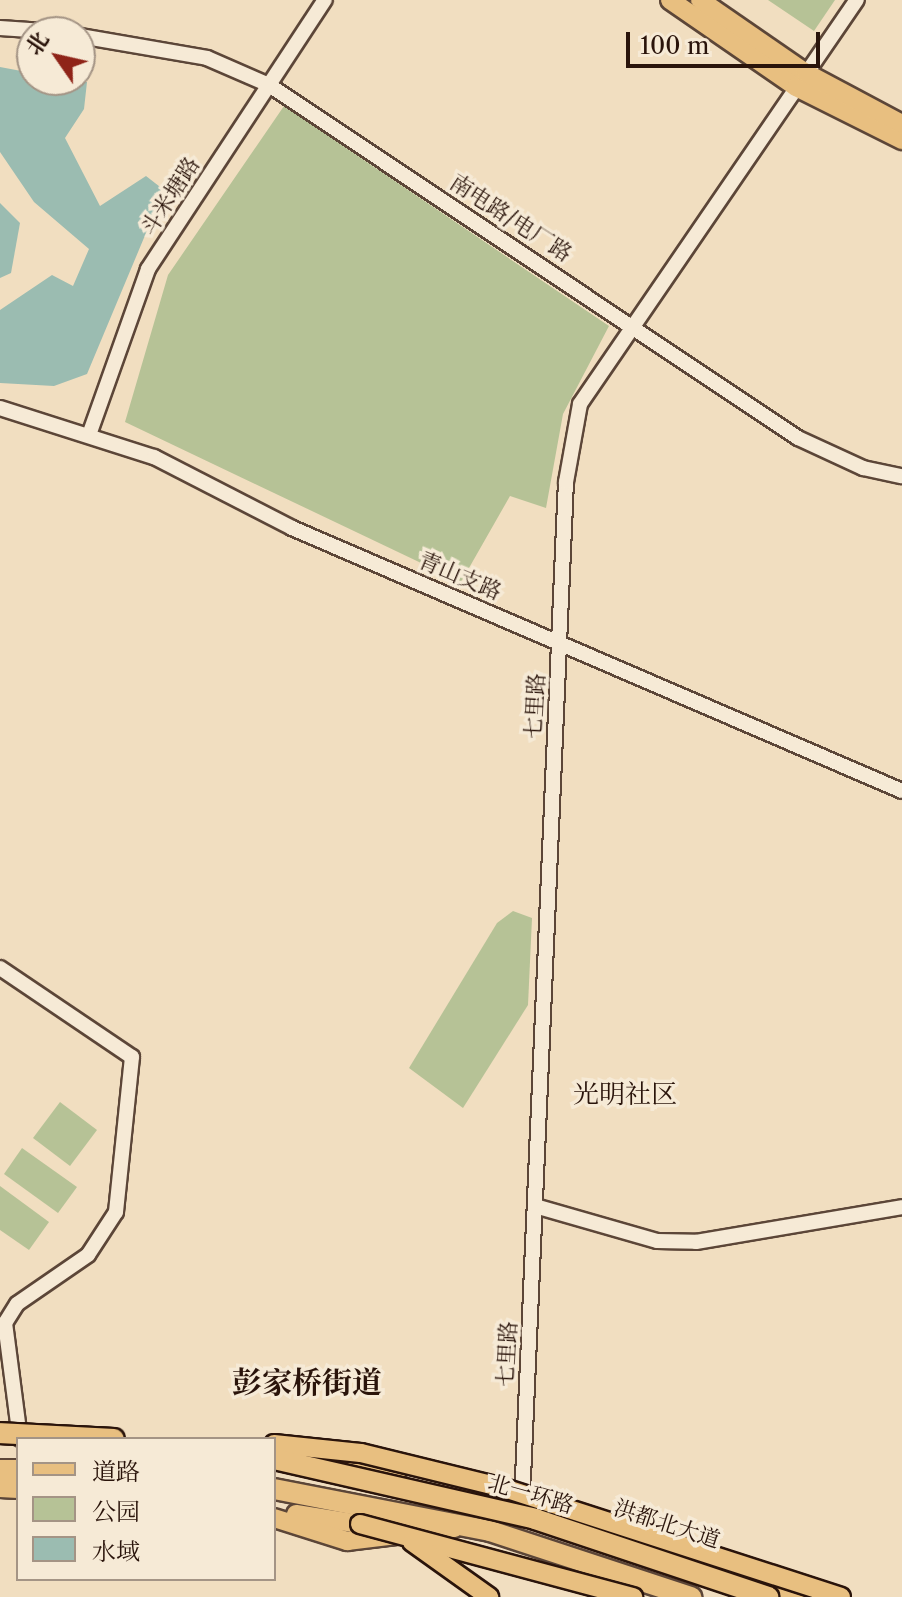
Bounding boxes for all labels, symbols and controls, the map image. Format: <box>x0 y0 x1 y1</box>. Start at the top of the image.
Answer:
north arrow <box>16 16 96 96</box>
scale bar <box>630 16 824 66</box>
text: 北 <box>20 27 55 60</box>
text: 100 m <box>640 31 709 60</box>
street label: 斗米塘路 <box>135 152 205 240</box>
street label: 南电路/电厂路 <box>445 169 577 267</box>
street label: 青山支路 <box>414 547 506 605</box>
street label: 七里路 <box>520 672 550 740</box>
district label: 光明社区 <box>573 1079 677 1111</box>
street label: 七里路 <box>492 1320 522 1388</box>
district label: 彭家桥街道 <box>232 1365 382 1401</box>
legend <box>16 1437 276 1581</box>
text: 道路 <box>92 1457 140 1486</box>
street label: 北一环路 <box>485 1469 577 1519</box>
street label: 洪都北大道 <box>611 1494 723 1554</box>
text: 公园 <box>92 1497 140 1526</box>
text: 水域 <box>92 1537 140 1566</box>

